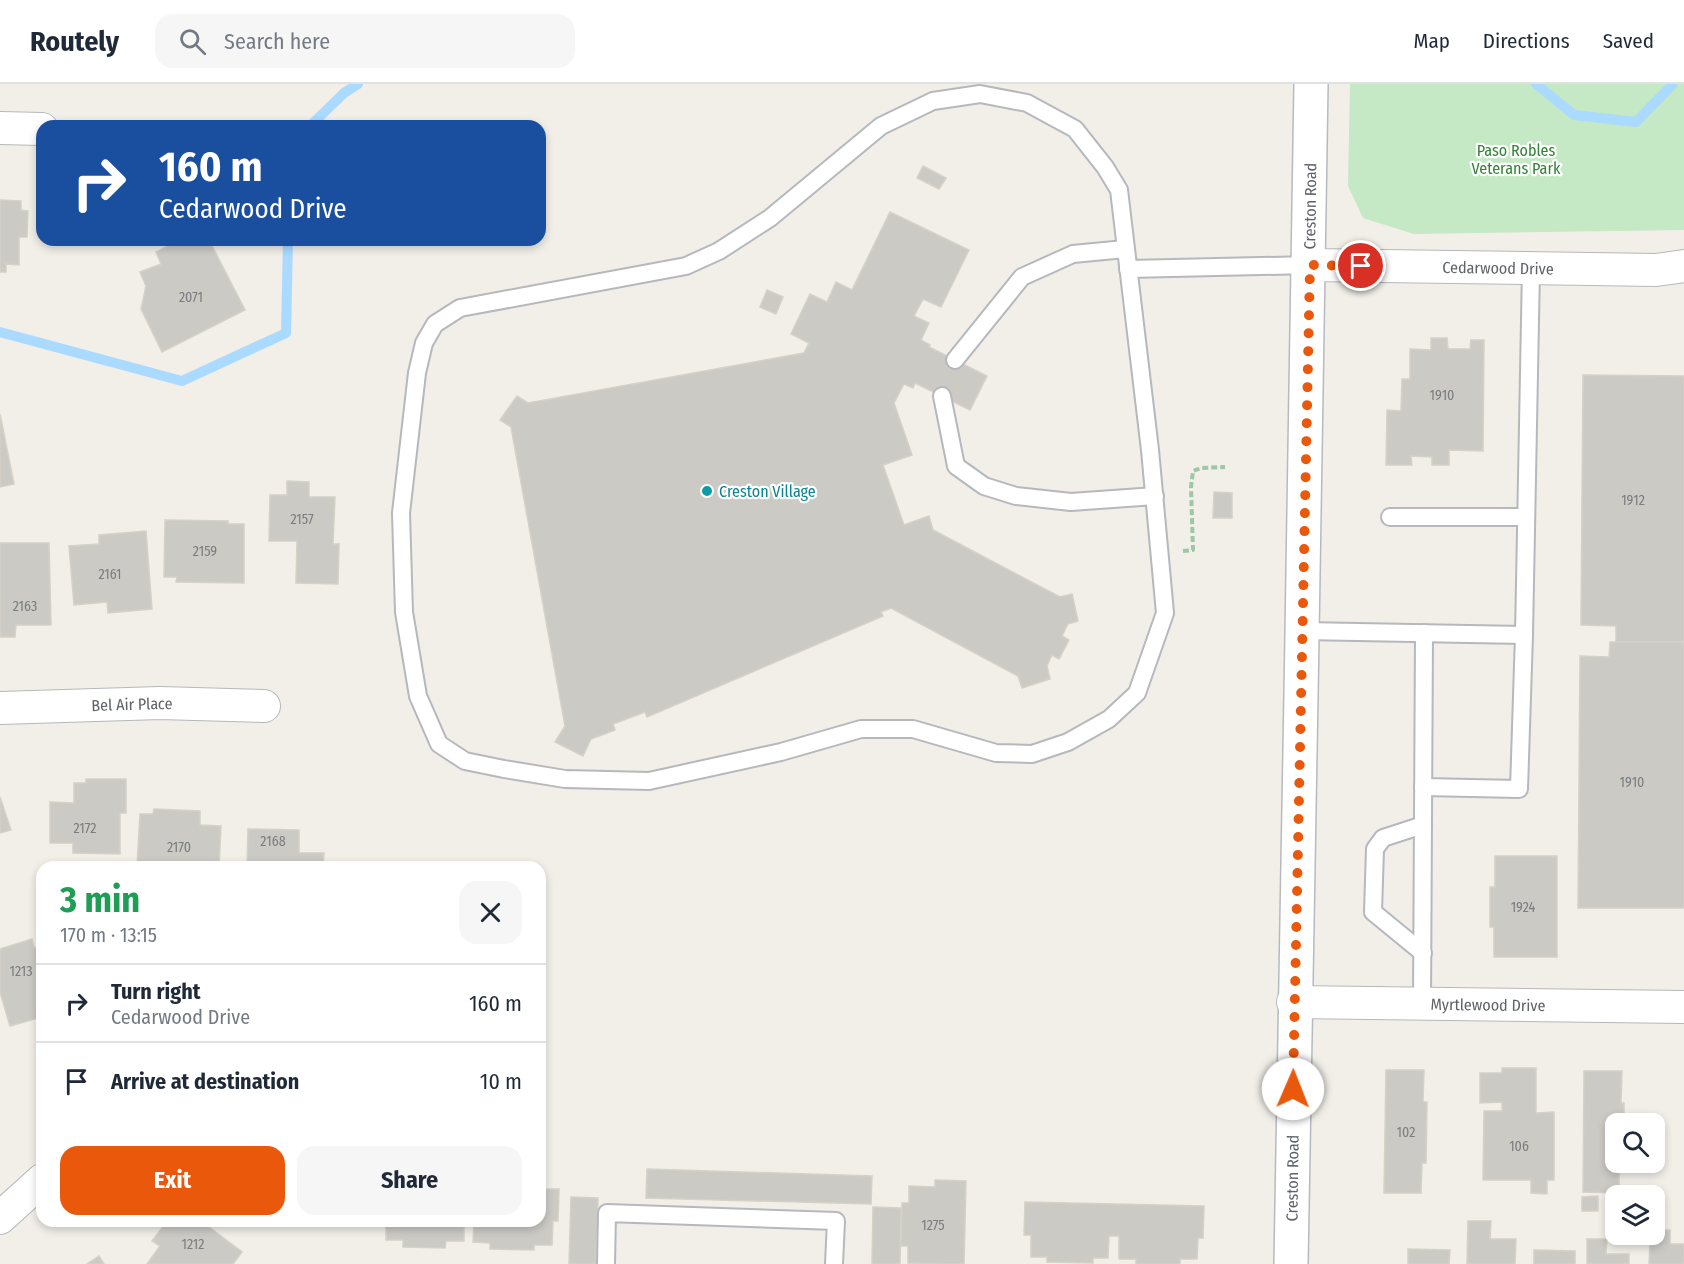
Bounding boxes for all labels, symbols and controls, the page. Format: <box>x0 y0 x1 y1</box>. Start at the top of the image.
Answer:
search box <box>155 14 575 68</box>
text: Routely <box>30 25 119 58</box>
icon: search <box>176 25 209 58</box>
text: Search here <box>224 28 330 55</box>
text: Map <box>1413 28 1450 54</box>
text: Directions <box>1483 28 1570 54</box>
text: Saved <box>1603 28 1654 54</box>
park label: Paso Robles Veterans Park <box>1472 141 1561 178</box>
text: 160 m <box>159 142 262 192</box>
icon: right <box>60 144 138 222</box>
street label: Creston Road <box>1300 163 1320 250</box>
text: Cedarwood Drive <box>159 193 347 225</box>
pin <box>1335 240 1386 291</box>
icon: arrive <box>1344 249 1377 282</box>
street label: Cedarwood Drive <box>1442 257 1554 278</box>
house number: 2071 <box>179 289 203 306</box>
house number: 1910 <box>1430 387 1454 404</box>
place label: Creston Village <box>719 482 816 501</box>
marker: Creston Village <box>700 484 714 498</box>
house number: 1912 <box>1621 492 1645 509</box>
house number: 2157 <box>290 511 314 528</box>
house number: 2159 <box>193 543 217 560</box>
house number: 2161 <box>98 566 122 583</box>
house number: 2163 <box>13 598 37 615</box>
street label: Bel Air Place <box>91 693 173 715</box>
house number: 1910 <box>1620 774 1644 791</box>
house number: 2172 <box>73 820 97 837</box>
house number: 2168 <box>260 833 286 850</box>
house number: 2170 <box>167 839 191 856</box>
text: 3 min <box>60 878 140 922</box>
button: close <box>459 881 522 944</box>
house number: 1924 <box>1511 899 1536 916</box>
text: 170 m · 13:15 <box>60 923 157 947</box>
house number: 1213 <box>9 963 33 980</box>
text: Turn right <box>111 978 200 1005</box>
icon: right <box>60 987 93 1020</box>
text: 160 m <box>469 990 522 1017</box>
street label: Myrtlewood Drive <box>1430 994 1546 1015</box>
text: Cedarwood Drive <box>111 1005 250 1029</box>
position arrow <box>1261 1057 1325 1121</box>
icon: arrive <box>60 1065 93 1098</box>
text: Arrive at destination <box>111 1068 299 1095</box>
text: 10 m <box>480 1068 522 1095</box>
map controls <box>1605 1113 1665 1245</box>
button: search <box>1605 1113 1665 1173</box>
house number: 102 <box>1397 1124 1415 1141</box>
street label: Creston Road <box>1282 1135 1302 1221</box>
house number: 106 <box>1509 1138 1529 1155</box>
button: Exit <box>60 1146 285 1215</box>
button: Share <box>297 1146 522 1215</box>
button: layers <box>1605 1185 1665 1245</box>
house number: 1275 <box>921 1217 945 1234</box>
house number: 1212 <box>182 1236 204 1253</box>

